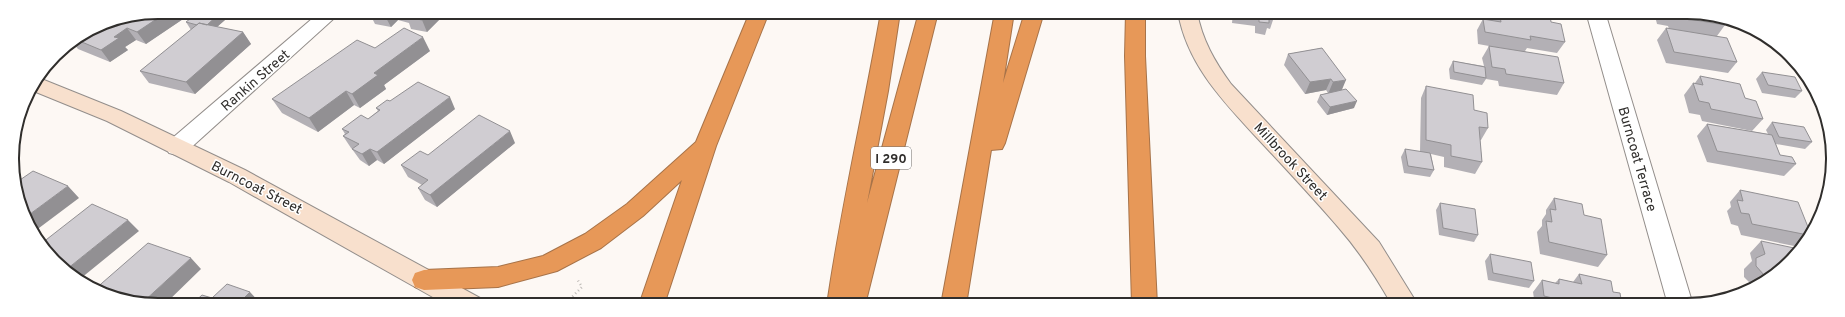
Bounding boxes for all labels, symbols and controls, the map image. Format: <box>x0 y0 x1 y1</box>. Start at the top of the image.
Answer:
street label: Rankin Street <box>218 47 294 116</box>
street label: Burncoat Terrace <box>1613 105 1660 214</box>
street label: Millbrook Street <box>1250 120 1330 204</box>
road number: I 290 <box>871 147 911 169</box>
street label: Burncoat Street <box>208 158 305 219</box>

